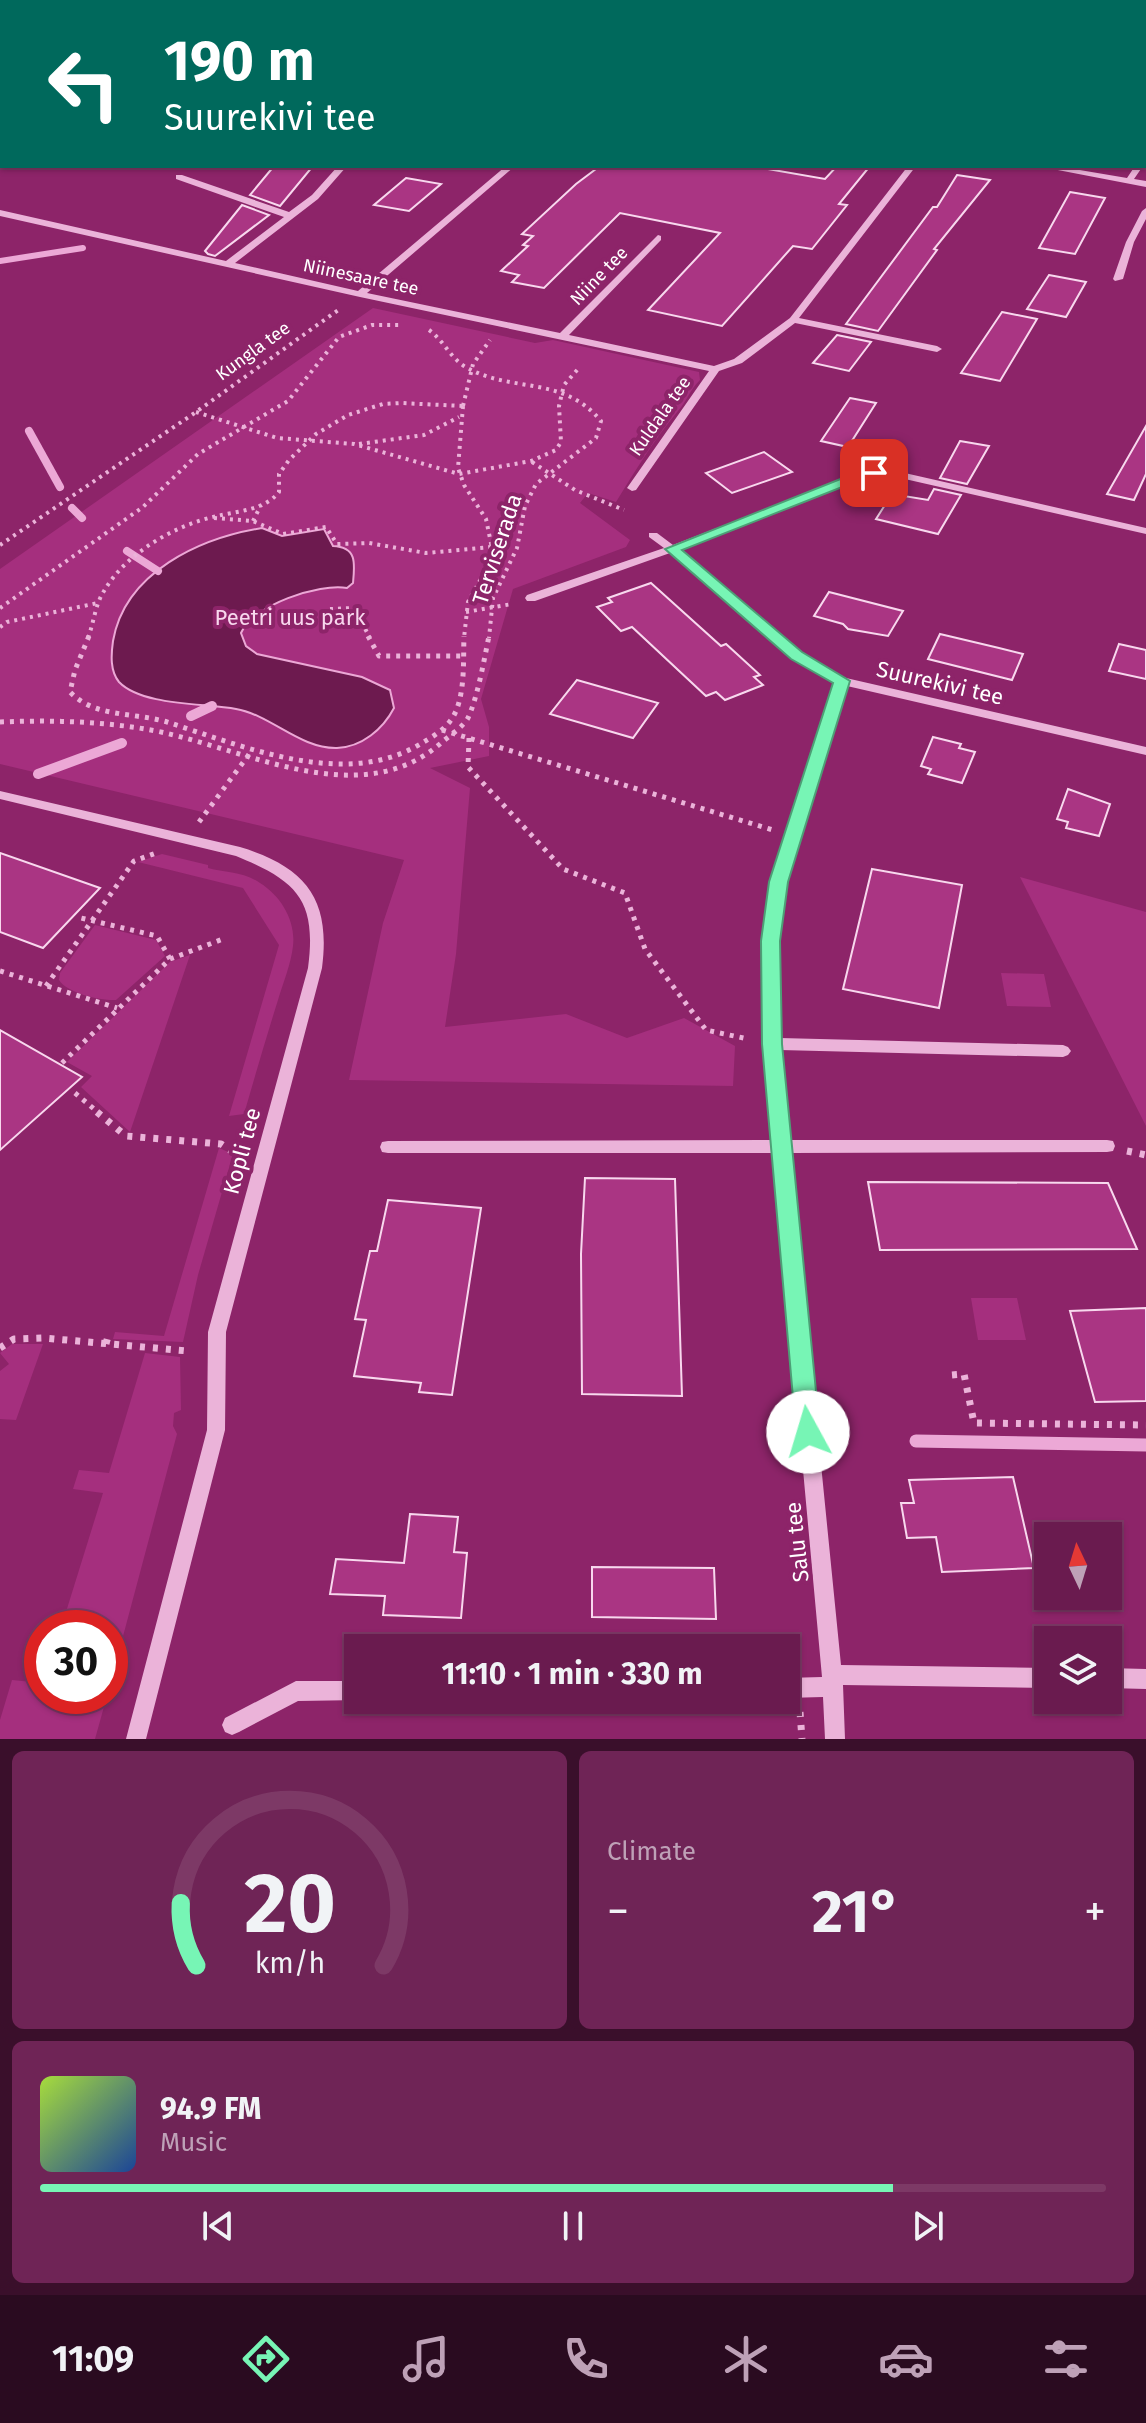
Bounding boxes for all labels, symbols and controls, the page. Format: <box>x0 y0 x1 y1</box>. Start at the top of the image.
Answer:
text: 190 m <box>164 28 315 95</box>
icon: left <box>32 32 136 136</box>
text: Suurekivi tee <box>164 96 376 140</box>
street label: Niine tee <box>566 242 632 310</box>
street label: Niinesaare tee <box>301 254 421 300</box>
street label: Kungla tee <box>212 317 294 385</box>
street label: Kuldala tee <box>625 372 695 460</box>
pin <box>840 439 908 507</box>
icon: arrive <box>852 451 896 495</box>
street label: Terviserada <box>466 490 528 608</box>
park label: Peetri uus park <box>215 604 366 631</box>
street label: Suurekivi tee <box>874 655 1006 711</box>
street label: Kopli tee <box>217 1105 267 1197</box>
position arrow <box>766 1390 850 1474</box>
street label: Salu tee <box>779 1501 815 1583</box>
north arrow <box>1034 1522 1122 1610</box>
map controls <box>1034 1522 1122 1714</box>
speed limit sign: 30 <box>24 1610 128 1714</box>
button: layers <box>1034 1626 1122 1714</box>
text: 11:10 · 1 min · 330 m <box>441 1656 703 1692</box>
text: Climate <box>607 1836 696 1867</box>
text: 20 <box>244 1854 335 1954</box>
text: 21° <box>812 1876 901 1948</box>
text: − <box>607 1885 629 1938</box>
text: + <box>1084 1885 1106 1938</box>
text: km/h <box>254 1946 325 1981</box>
text: 94.9 FM <box>160 2091 261 2127</box>
text: Music <box>160 2127 227 2158</box>
icon: previous <box>196 2204 240 2248</box>
icon: pause <box>551 2204 595 2248</box>
icon: next <box>906 2204 950 2248</box>
icon: directions <box>238 2331 294 2387</box>
icon: music <box>398 2331 454 2387</box>
icon: phone <box>558 2331 614 2387</box>
icon: climate <box>718 2331 774 2387</box>
icon: car <box>878 2331 934 2387</box>
icon: filters <box>1038 2331 1094 2387</box>
text: 11:09 <box>52 2337 134 2381</box>

